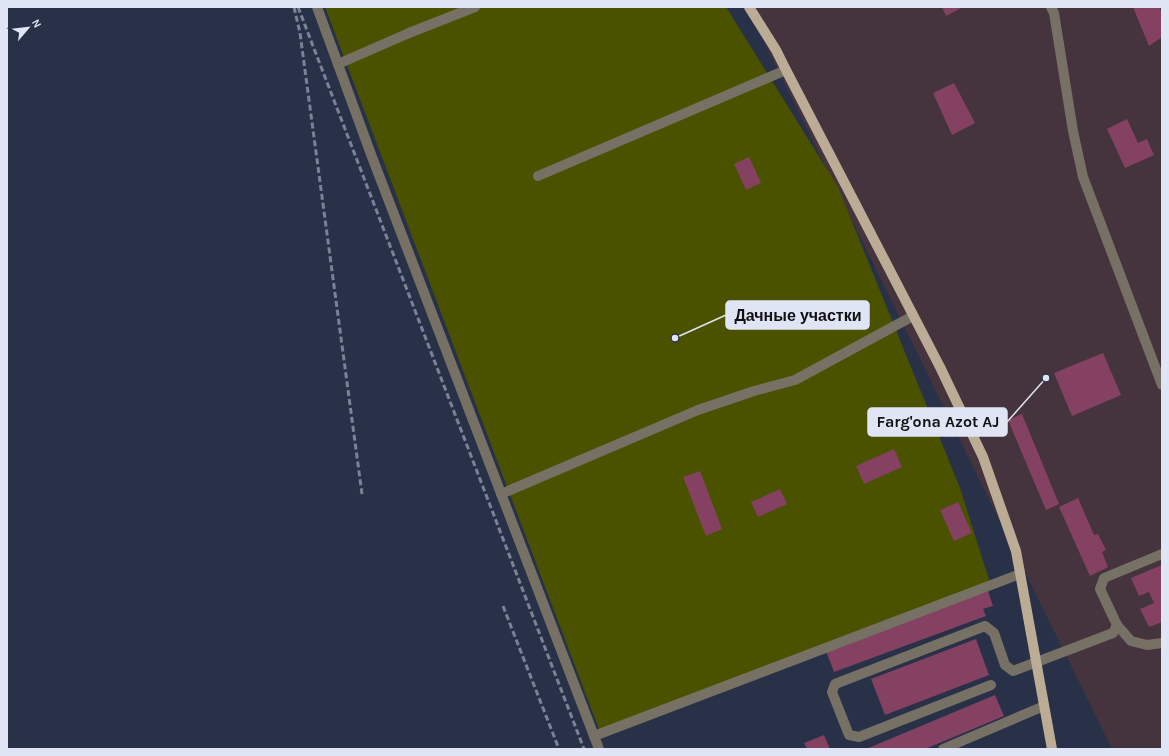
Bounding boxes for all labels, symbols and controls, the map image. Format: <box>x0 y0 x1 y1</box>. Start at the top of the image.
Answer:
north arrow <box>8 8 48 48</box>
text: N <box>29 17 44 30</box>
callout: Дачные участки <box>726 301 869 329</box>
text: Дачные участки <box>734 306 862 325</box>
callout: Farg'ona Azot AJ <box>868 408 1007 436</box>
text: Farg'ona Azot AJ <box>877 412 999 431</box>

